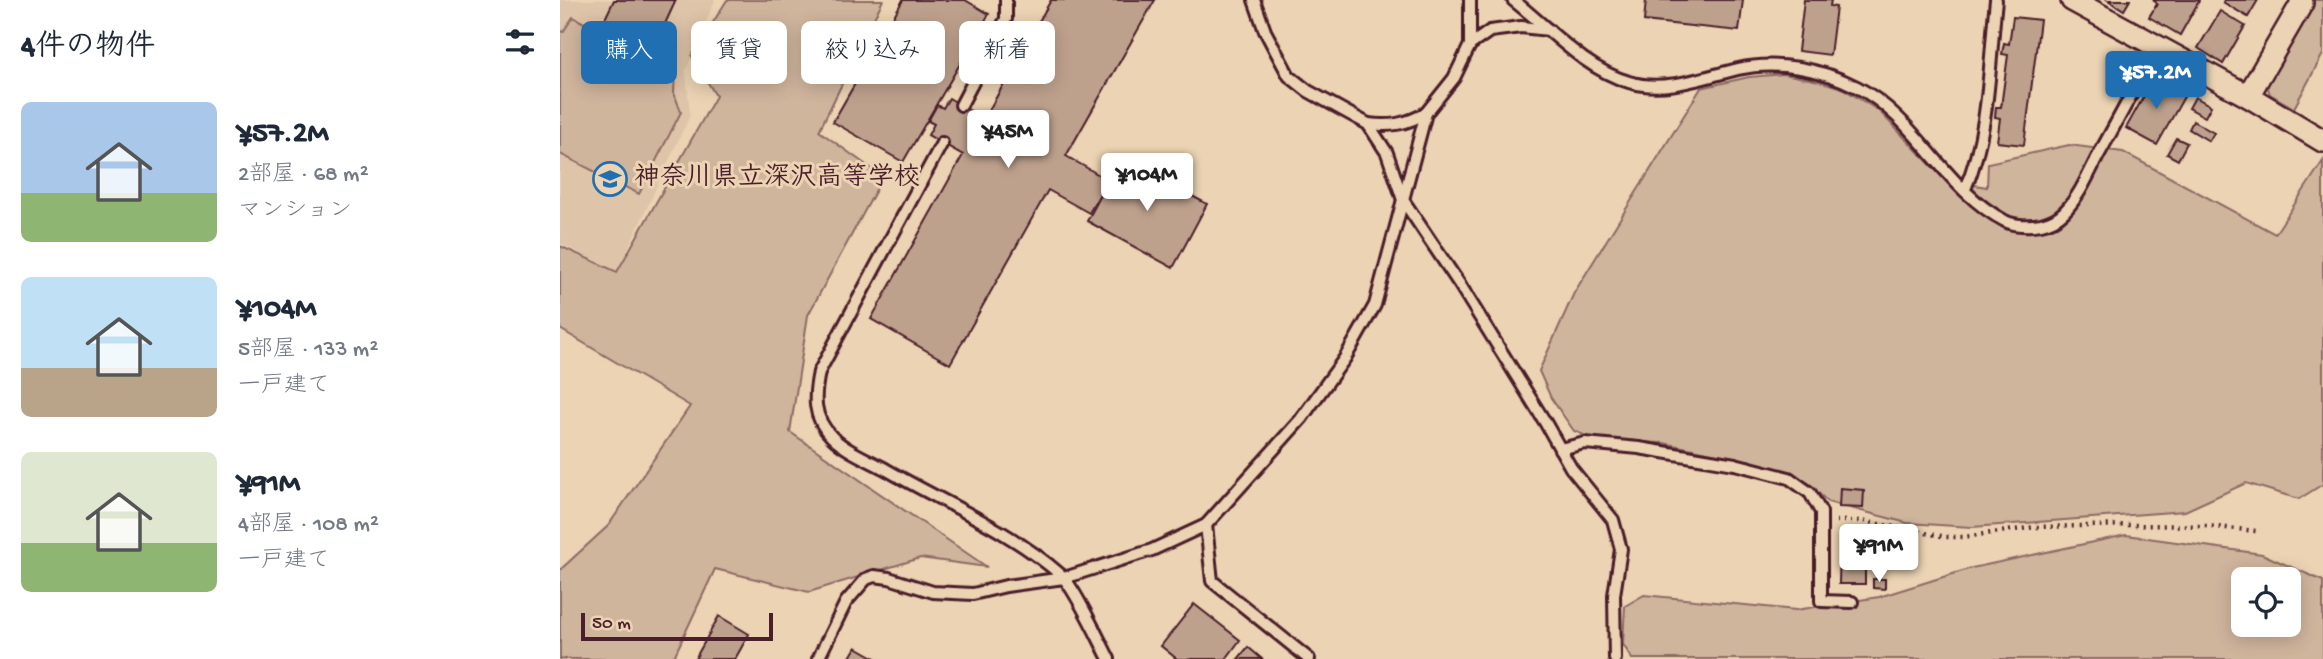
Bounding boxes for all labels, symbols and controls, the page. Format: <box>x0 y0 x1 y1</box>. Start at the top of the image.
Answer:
chip: 購入 <box>581 21 677 84</box>
chip: 賃貸 <box>691 21 787 84</box>
chip: 絞り込み <box>801 21 945 84</box>
chip: 新着 <box>959 21 1055 84</box>
icon: filters <box>501 23 539 61</box>
text: 4件の物件 <box>21 31 155 66</box>
pin: ¥57.2M <box>2099 52 2213 111</box>
text: ¥57.2M <box>2121 60 2191 87</box>
pin: ¥45M <box>967 110 1049 170</box>
text: ¥57.2M <box>238 118 328 153</box>
text: ¥45M <box>983 119 1033 146</box>
icon: home <box>77 130 161 214</box>
pin: ¥104M <box>1098 154 1196 213</box>
school or university icon: 神奈川県立深沢高等学校 <box>591 160 629 198</box>
text: 2部屋 · 68 m² <box>238 162 369 189</box>
place label: 神奈川県立深沢高等学校 <box>634 162 920 195</box>
text: ¥104M <box>1117 162 1177 189</box>
text: マンション <box>238 198 352 225</box>
text: ¥104M <box>238 293 316 328</box>
icon: home <box>77 305 161 389</box>
text: 5部屋 · 133 m² <box>238 337 378 364</box>
text: 一戸建て <box>238 373 330 400</box>
text: ¥91M <box>238 468 300 503</box>
icon: home <box>77 480 161 564</box>
text: 4部屋 · 108 m² <box>238 512 379 539</box>
pin: ¥91M <box>1838 524 1920 584</box>
text: ¥91M <box>1855 533 1903 560</box>
text: 一戸建て <box>238 548 330 575</box>
map controls <box>2231 567 2301 637</box>
button: locate <box>2231 567 2301 637</box>
scale bar <box>581 610 774 642</box>
text: 50 m <box>592 613 631 636</box>

